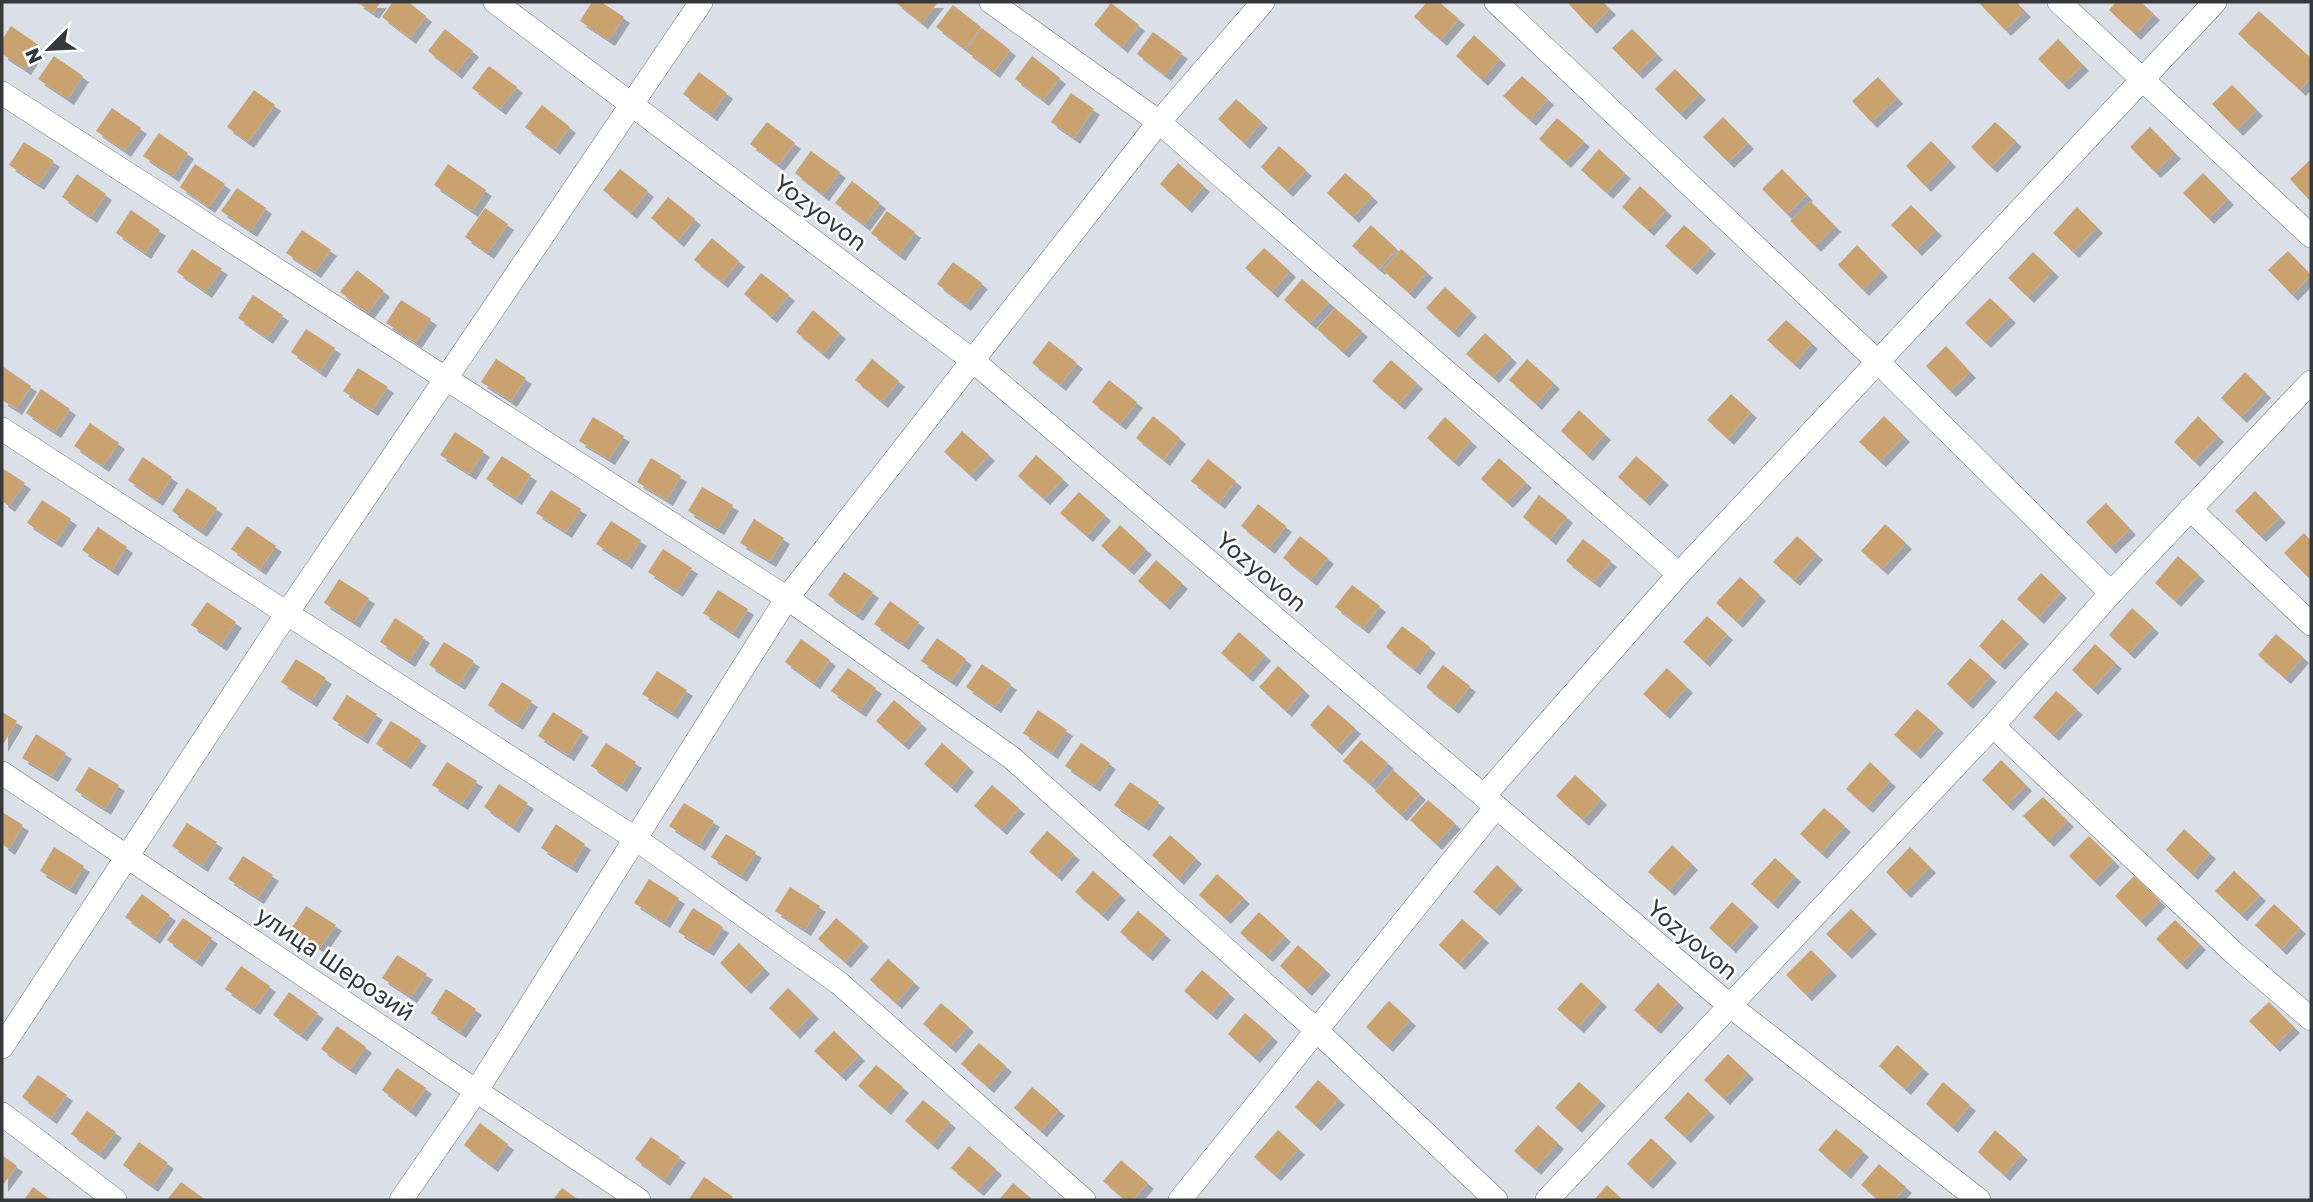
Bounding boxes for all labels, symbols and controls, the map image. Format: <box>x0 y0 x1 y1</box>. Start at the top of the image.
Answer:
north arrow <box>14 14 84 84</box>
text: N <box>20 45 46 67</box>
street label: Yozyovon <box>769 167 873 256</box>
street label: Yozyovon <box>1211 525 1313 617</box>
street label: Yozyovon <box>1642 893 1744 985</box>
street label: улица Шерозий <box>251 899 420 1026</box>

